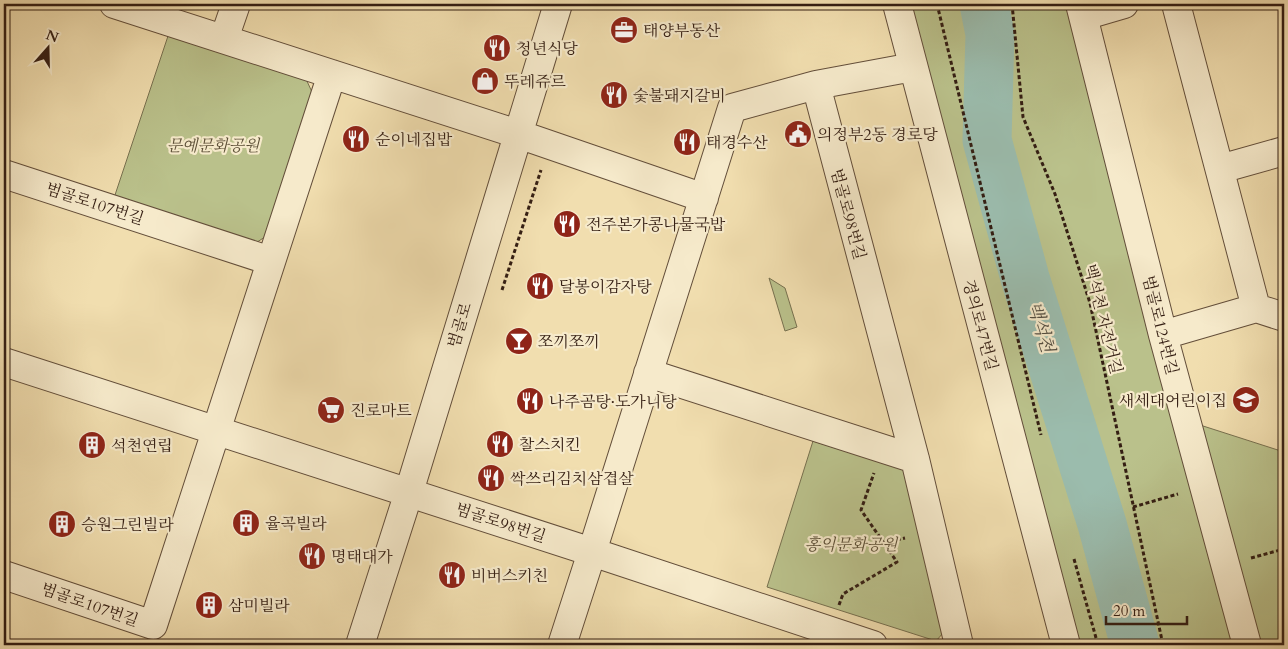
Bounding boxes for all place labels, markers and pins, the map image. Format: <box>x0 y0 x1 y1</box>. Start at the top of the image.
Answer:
office icon: 태양부동산 <box>609 15 639 45</box>
place label: 태양부동산 <box>643 20 721 42</box>
restaurant icon: 청년식당 <box>482 33 512 63</box>
place label: 청년식당 <box>516 38 578 60</box>
shop icon: 뚜레쥬르 <box>470 66 500 96</box>
place label: 뚜레쥬르 <box>504 71 566 93</box>
restaurant icon: 숯불돼지갈비 <box>599 80 629 110</box>
place label: 숯불돼지갈비 <box>633 85 726 107</box>
public building icon: 의정부2동 경로당 <box>783 119 813 149</box>
restaurant icon: 순이네집밥 <box>341 124 371 154</box>
place label: 의정부2동 경로당 <box>817 124 938 146</box>
restaurant icon: 태경수산 <box>672 127 702 157</box>
place label: 순이네집밥 <box>375 129 453 151</box>
place label: 태경수산 <box>706 132 768 154</box>
restaurant icon: 전주본가콩나물국밥 <box>552 209 582 239</box>
place label: 전주본가콩나물국밥 <box>586 214 726 236</box>
restaurant icon: 달봉이감자탕 <box>525 271 555 301</box>
place label: 달봉이감자탕 <box>559 276 652 298</box>
bar icon: 쪼끼쪼끼 <box>504 326 534 356</box>
place label: 쪼끼쪼끼 <box>538 331 600 353</box>
school or university icon: 새세대어린이집 <box>1231 385 1261 415</box>
restaurant icon: 나주곰탕·도가니탕 <box>515 386 545 416</box>
place label: 새세대어린이집 <box>1119 390 1227 412</box>
place label: 나주곰탕·도가니탕 <box>549 391 677 413</box>
supermarket icon: 진로마트 <box>316 395 346 425</box>
place label: 진로마트 <box>350 400 412 422</box>
restaurant icon: 찰스치킨 <box>485 429 515 459</box>
building icon: 석천연립 <box>77 430 107 460</box>
place label: 찰스치킨 <box>519 434 581 456</box>
place label: 석천연립 <box>111 435 173 457</box>
restaurant icon: 싹쓰리김치삼겹살 <box>476 463 506 493</box>
place label: 싹쓰리김치삼겹살 <box>510 468 634 490</box>
building icon: 율곡빌라 <box>231 508 261 538</box>
building icon: 승원그린빌라 <box>47 509 77 539</box>
place label: 율곡빌라 <box>265 513 327 535</box>
place label: 승원그린빌라 <box>81 514 174 536</box>
restaurant icon: 명태대가 <box>297 541 327 571</box>
place label: 명태대가 <box>331 546 393 568</box>
restaurant icon: 비버스키친 <box>437 560 467 590</box>
place label: 비버스키친 <box>471 565 548 587</box>
building icon: 삼미빌라 <box>194 590 224 620</box>
place label: 삼미빌라 <box>228 595 290 617</box>

